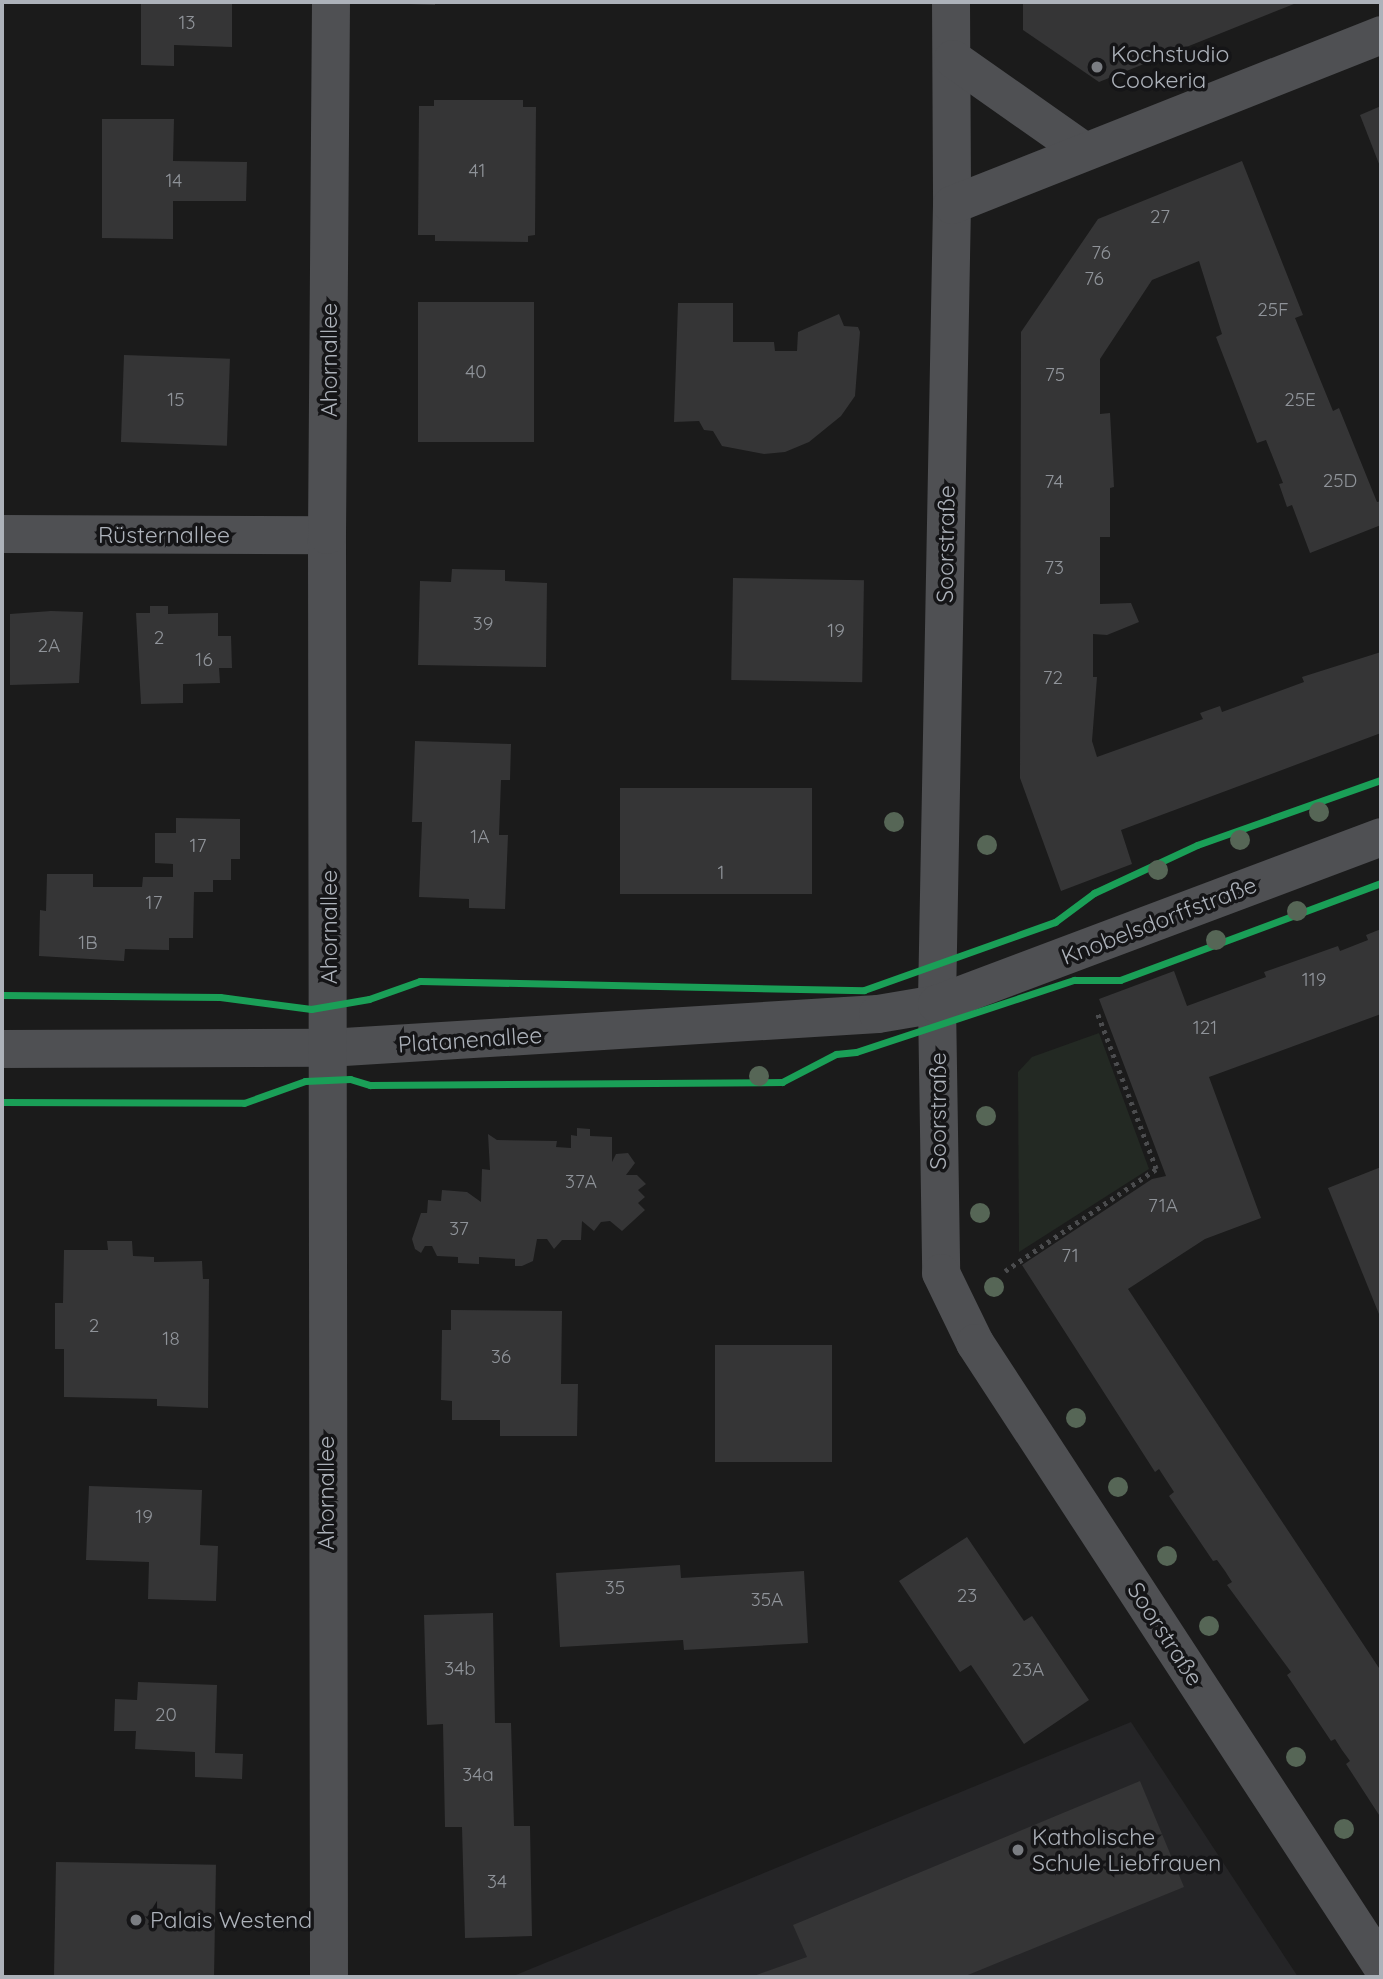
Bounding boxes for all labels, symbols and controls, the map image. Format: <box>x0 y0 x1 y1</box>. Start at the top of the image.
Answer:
house number: 13 <box>179 12 195 34</box>
place label: Kochstudio Cookeria <box>1111 40 1229 94</box>
marker: Kochstudio Cookeria <box>1089 59 1105 75</box>
house number: 41 <box>469 160 485 182</box>
house number: 14 <box>166 170 182 192</box>
house number: 27 <box>1150 206 1170 228</box>
house number: 76 <box>1091 242 1111 264</box>
house number: 76 <box>1084 268 1104 290</box>
house number: 25F <box>1257 299 1289 321</box>
street label: Ahornallee <box>315 303 343 417</box>
house number: 40 <box>465 361 487 383</box>
house number: 75 <box>1045 364 1065 386</box>
house number: 15 <box>167 389 185 411</box>
house number: 25E <box>1284 389 1316 411</box>
house number: 25D <box>1323 470 1357 492</box>
house number: 74 <box>1045 471 1063 493</box>
street label: Soorstraße <box>931 485 961 603</box>
street label: Rüsternallee <box>98 521 230 549</box>
house number: 73 <box>1044 557 1064 579</box>
house number: 39 <box>473 613 493 635</box>
house number: 19 <box>827 620 845 642</box>
house number: 2 <box>154 627 164 649</box>
house number: 2A <box>38 635 60 657</box>
house number: 16 <box>195 649 213 671</box>
house number: 72 <box>1043 667 1063 689</box>
house number: 1A <box>470 826 490 848</box>
house number: 17 <box>190 835 206 857</box>
house number: 1 <box>717 862 725 884</box>
street label: Ahornallee <box>315 870 343 984</box>
street label: Knobelsdorffstraße <box>1058 871 1260 971</box>
house number: 17 <box>146 892 162 914</box>
house number: 1B <box>78 932 98 954</box>
house number: 119 <box>1302 969 1326 991</box>
house number: 121 <box>1193 1017 1217 1039</box>
street label: Platanenallee <box>397 1021 543 1059</box>
street label: Soorstraße <box>924 1052 952 1170</box>
house number: 37A <box>565 1171 597 1193</box>
house number: 71A <box>1148 1195 1178 1217</box>
house number: 37 <box>449 1218 469 1240</box>
house number: 71 <box>1061 1245 1079 1267</box>
house number: 2 <box>89 1315 99 1337</box>
house number: 18 <box>162 1328 180 1350</box>
house number: 36 <box>491 1346 511 1368</box>
street label: Ahornallee <box>312 1436 340 1550</box>
house number: 19 <box>135 1506 153 1528</box>
house number: 35 <box>605 1577 625 1599</box>
street label: Soorstraße <box>1121 1577 1209 1691</box>
house number: 23 <box>957 1585 977 1607</box>
house number: 35A <box>751 1589 783 1611</box>
house number: 34b <box>444 1658 476 1680</box>
house number: 23A <box>1012 1659 1044 1681</box>
house number: 20 <box>155 1704 177 1726</box>
house number: 34a <box>462 1764 494 1786</box>
place label: Katholische Schule Liebfrauen <box>1032 1823 1221 1877</box>
marker: Katholische Schule Liebfrauen <box>1010 1842 1026 1858</box>
house number: 34 <box>487 1871 507 1893</box>
place label: Palais Westend <box>150 1906 312 1934</box>
marker: Palais Westend <box>128 1912 144 1928</box>

